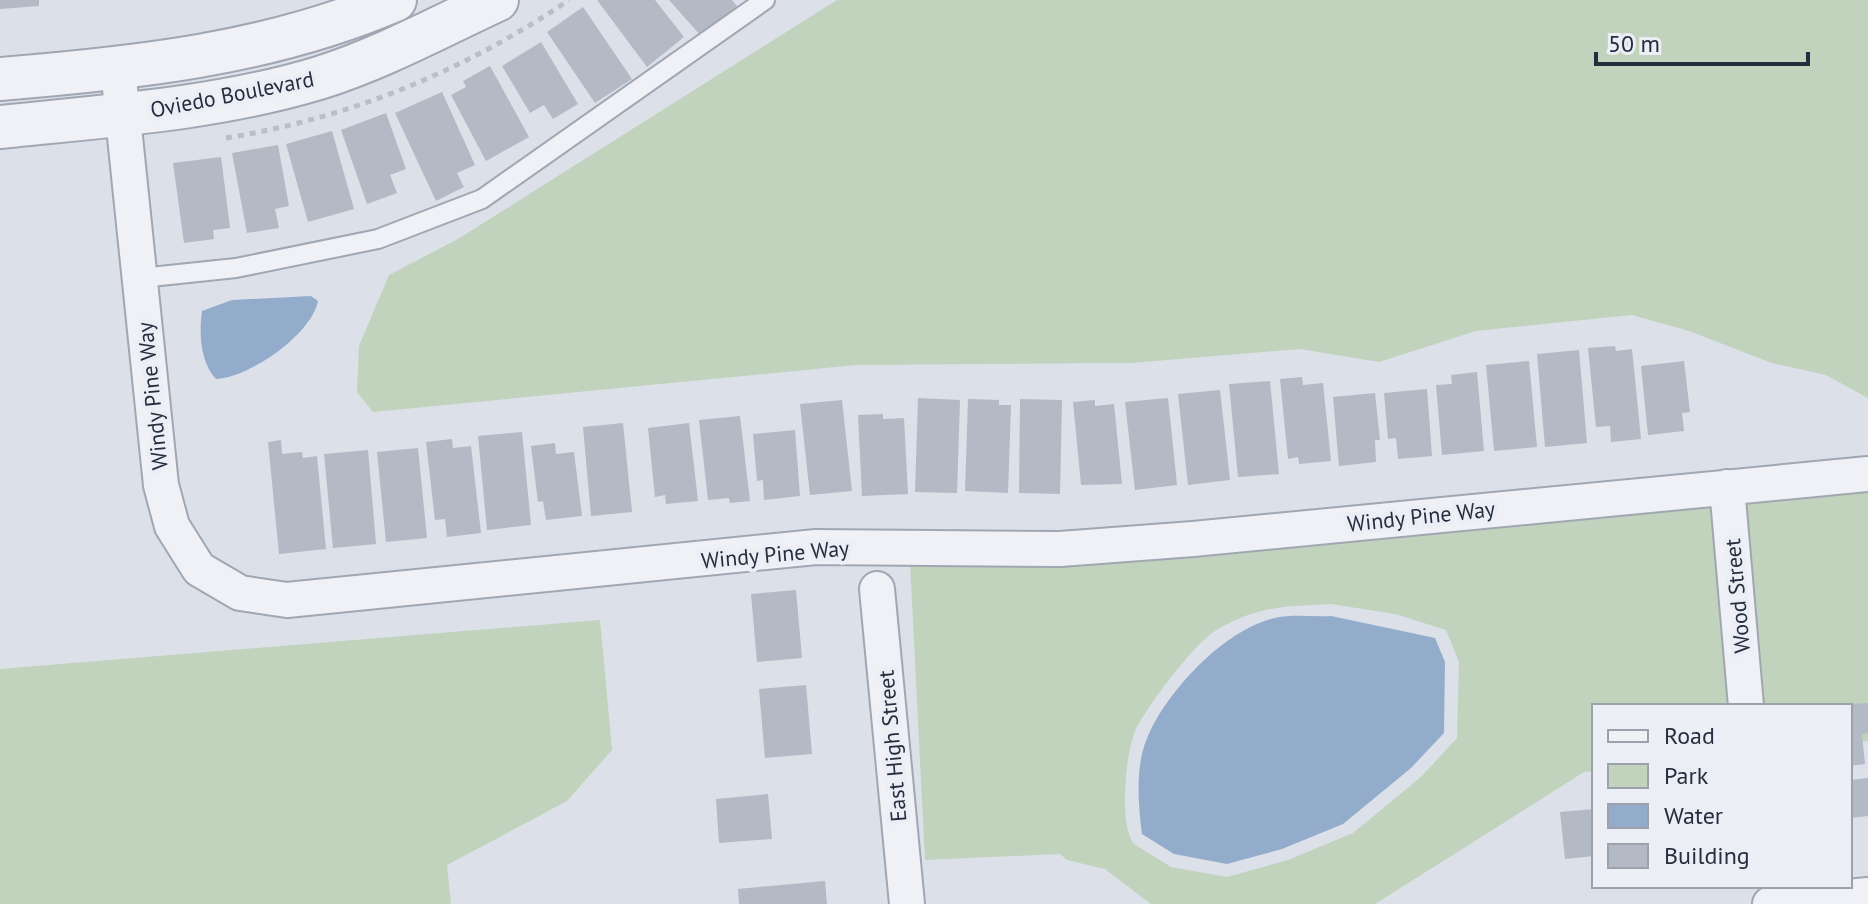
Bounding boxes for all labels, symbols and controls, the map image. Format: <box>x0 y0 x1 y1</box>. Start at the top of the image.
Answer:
scale bar <box>1596 16 1808 66</box>
text: 50 m <box>1608 28 1660 59</box>
street label: Oviedo Boulevard <box>148 64 316 124</box>
street label: Windy Pine Way <box>130 320 174 471</box>
street label: Windy Pine Way <box>1346 494 1497 538</box>
street label: Windy Pine Way <box>700 534 851 574</box>
street label: Wood Street <box>1718 537 1756 654</box>
street label: East High Street <box>871 669 913 823</box>
legend <box>1592 704 1852 888</box>
text: Road <box>1664 720 1715 751</box>
text: Park <box>1664 760 1709 791</box>
text: Water <box>1664 800 1723 831</box>
text: Building <box>1664 840 1750 871</box>

